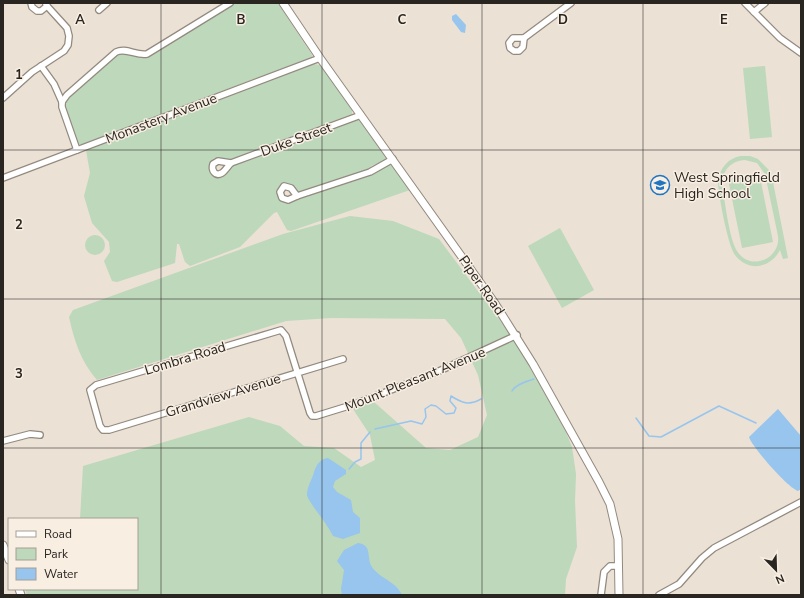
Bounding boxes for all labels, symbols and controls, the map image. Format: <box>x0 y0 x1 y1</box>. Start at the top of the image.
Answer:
text: A <box>75 11 85 29</box>
text: B <box>237 11 246 29</box>
text: C <box>398 11 407 29</box>
text: D <box>558 11 568 29</box>
text: E <box>720 11 728 29</box>
text: 1 <box>15 66 23 84</box>
street label: Monastery Avenue <box>103 88 220 148</box>
street label: Duke Street <box>258 118 334 161</box>
place label: West Springfield High School <box>674 168 780 203</box>
school or university icon: West Springfield High School <box>649 174 671 196</box>
text: 2 <box>15 216 23 234</box>
street label: Piper Road <box>454 252 509 319</box>
street label: Lombra Road <box>142 337 228 380</box>
street label: Mount Pleasant Avenue <box>342 343 488 416</box>
text: 3 <box>15 365 23 383</box>
street label: Grandview Avenue <box>163 369 283 422</box>
legend <box>8 518 138 590</box>
text: Road <box>44 526 72 542</box>
text: Park <box>44 546 69 562</box>
north arrow <box>756 550 796 590</box>
text: Water <box>44 566 78 582</box>
text: N <box>773 570 786 587</box>

